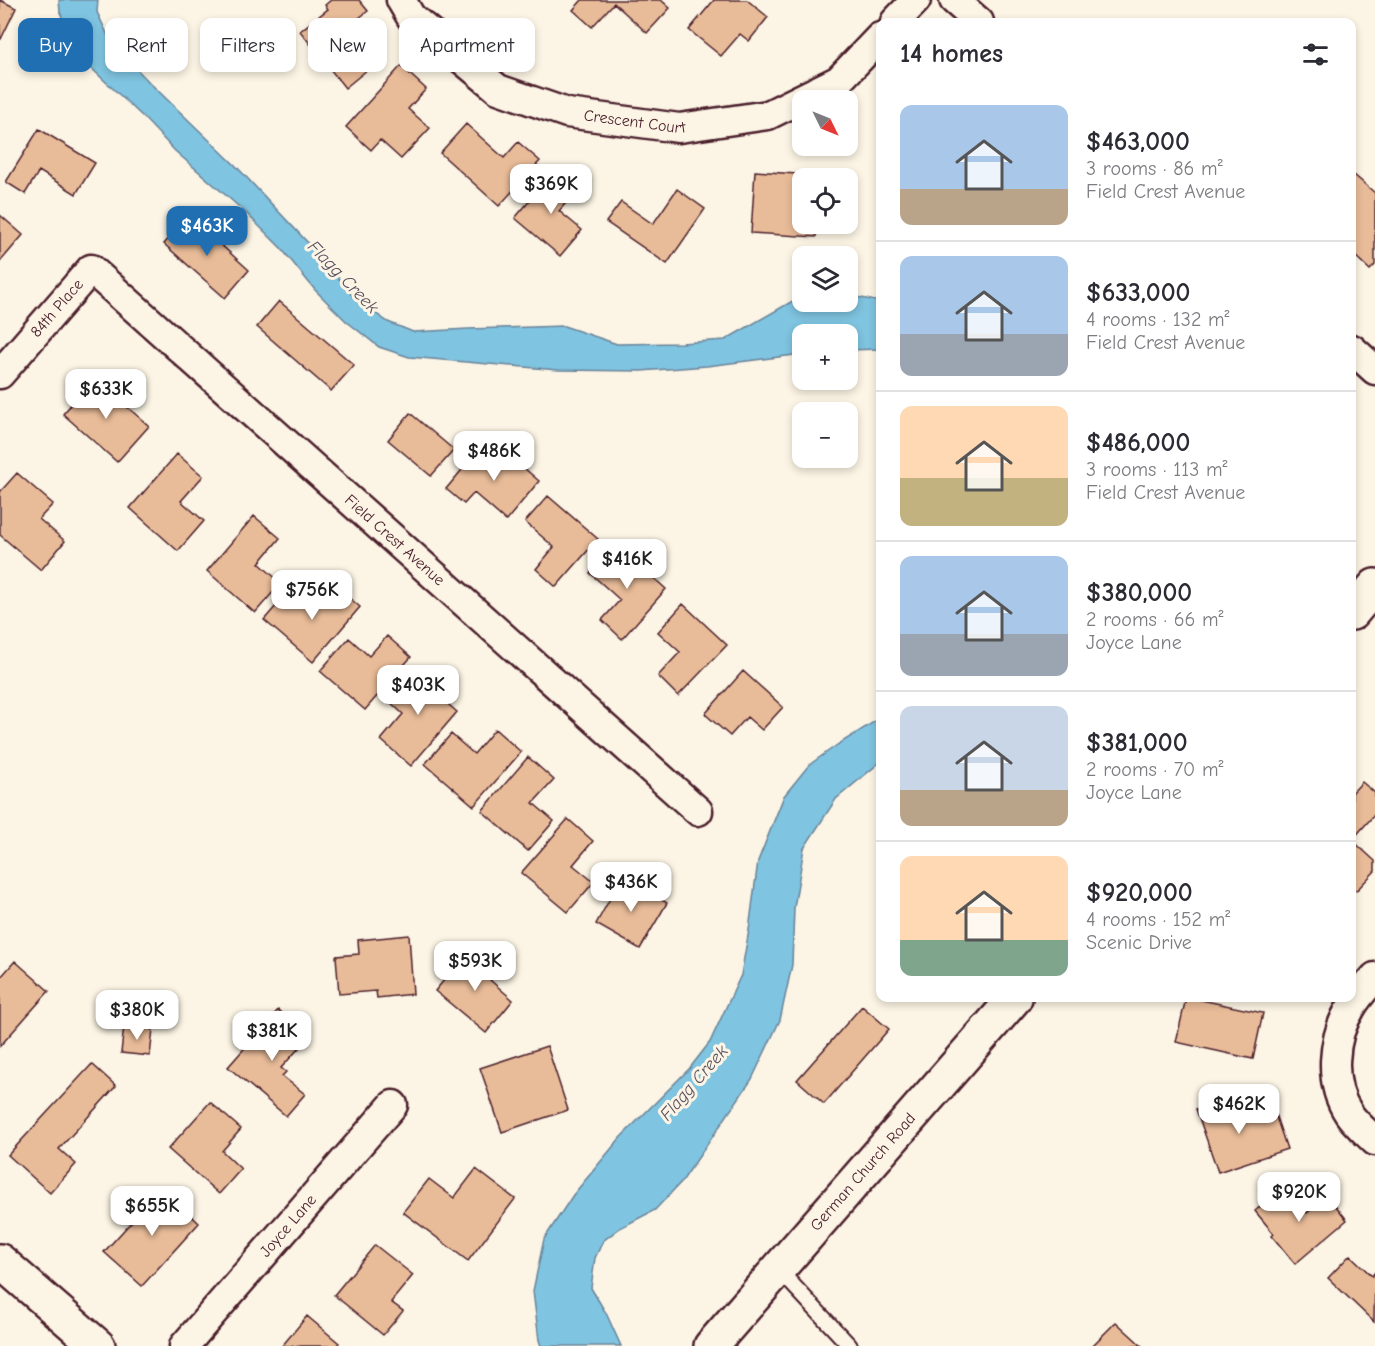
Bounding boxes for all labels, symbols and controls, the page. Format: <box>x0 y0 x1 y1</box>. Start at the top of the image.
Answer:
chip: Buy <box>18 18 93 72</box>
chip: Rent <box>105 18 188 72</box>
chip: Filters <box>200 18 296 72</box>
chip: New <box>308 18 387 72</box>
chip: Apartment <box>399 18 535 72</box>
icon: filters <box>1299 38 1332 71</box>
text: 14 homes <box>900 39 1003 69</box>
north arrow <box>792 90 858 156</box>
map controls <box>792 90 858 468</box>
street label: Crescent Court <box>583 106 687 137</box>
text: $463,000 <box>1086 127 1190 157</box>
icon: home <box>948 129 1020 201</box>
text: 3 rooms · 86 m² <box>1086 157 1223 180</box>
pin: $369K <box>509 164 593 215</box>
button: locate <box>792 168 858 234</box>
text: $369K <box>524 172 578 195</box>
text: Field Crest Avenue <box>1086 180 1245 203</box>
pin: $463K <box>165 206 249 257</box>
text: $463K <box>181 214 234 237</box>
water label: Flagg Creek <box>303 236 383 318</box>
button: layers <box>792 246 858 312</box>
street label: 84th Place <box>27 276 87 341</box>
text: $633,000 <box>1086 278 1190 308</box>
icon: home <box>948 280 1020 352</box>
text: 4 rooms · 132 m² <box>1086 308 1230 331</box>
button: + <box>792 324 858 390</box>
text: Field Crest Avenue <box>1086 331 1245 354</box>
pin: $633K <box>64 369 148 420</box>
text: $633K <box>79 377 133 400</box>
button: − <box>792 402 858 468</box>
text: $486,000 <box>1086 428 1190 458</box>
icon: home <box>948 430 1020 502</box>
pin: $486K <box>452 431 536 482</box>
text: $486K <box>467 439 521 462</box>
text: 3 rooms · 113 m² <box>1086 458 1227 481</box>
text: Field Crest Avenue <box>1086 481 1245 504</box>
street label: Field Crest Avenue <box>341 491 448 589</box>
pin: $416K <box>585 539 669 590</box>
text: $416K <box>602 547 653 570</box>
pin: $756K <box>270 570 354 621</box>
text: $756K <box>285 578 339 601</box>
text: $380,000 <box>1086 578 1192 608</box>
icon: home <box>948 580 1020 652</box>
text: 2 rooms · 66 m² <box>1086 608 1224 631</box>
text: Joyce Lane <box>1086 631 1182 654</box>
pin: $403K <box>376 665 460 716</box>
text: $403K <box>391 673 445 696</box>
text: $381,000 <box>1086 728 1188 758</box>
icon: home <box>948 730 1020 802</box>
text: 2 rooms · 70 m² <box>1086 758 1223 781</box>
text: Joyce Lane <box>1086 781 1182 804</box>
pin: $436K <box>589 862 673 913</box>
text: $436K <box>605 870 658 893</box>
text: $920,000 <box>1086 878 1193 908</box>
icon: home <box>948 880 1020 952</box>
text: 4 rooms · 152 m² <box>1086 908 1230 931</box>
text: Scenic Drive <box>1086 931 1192 954</box>
pin: $593K <box>433 941 517 992</box>
text: $593K <box>448 949 502 972</box>
pin: $380K <box>95 990 179 1041</box>
text: $380K <box>110 998 164 1021</box>
pin: $381K <box>230 1011 314 1062</box>
text: $381K <box>246 1019 298 1042</box>
water label: Flagg Creek <box>656 1041 733 1125</box>
pin: $462K <box>1197 1084 1281 1135</box>
text: $462K <box>1212 1092 1266 1115</box>
street label: German Church Road <box>807 1110 919 1235</box>
pin: $920K <box>1257 1172 1341 1223</box>
text: $920K <box>1271 1180 1327 1203</box>
pin: $655K <box>110 1186 194 1237</box>
street label: Joyce Lane <box>256 1191 320 1261</box>
text: $655K <box>125 1194 180 1217</box>

